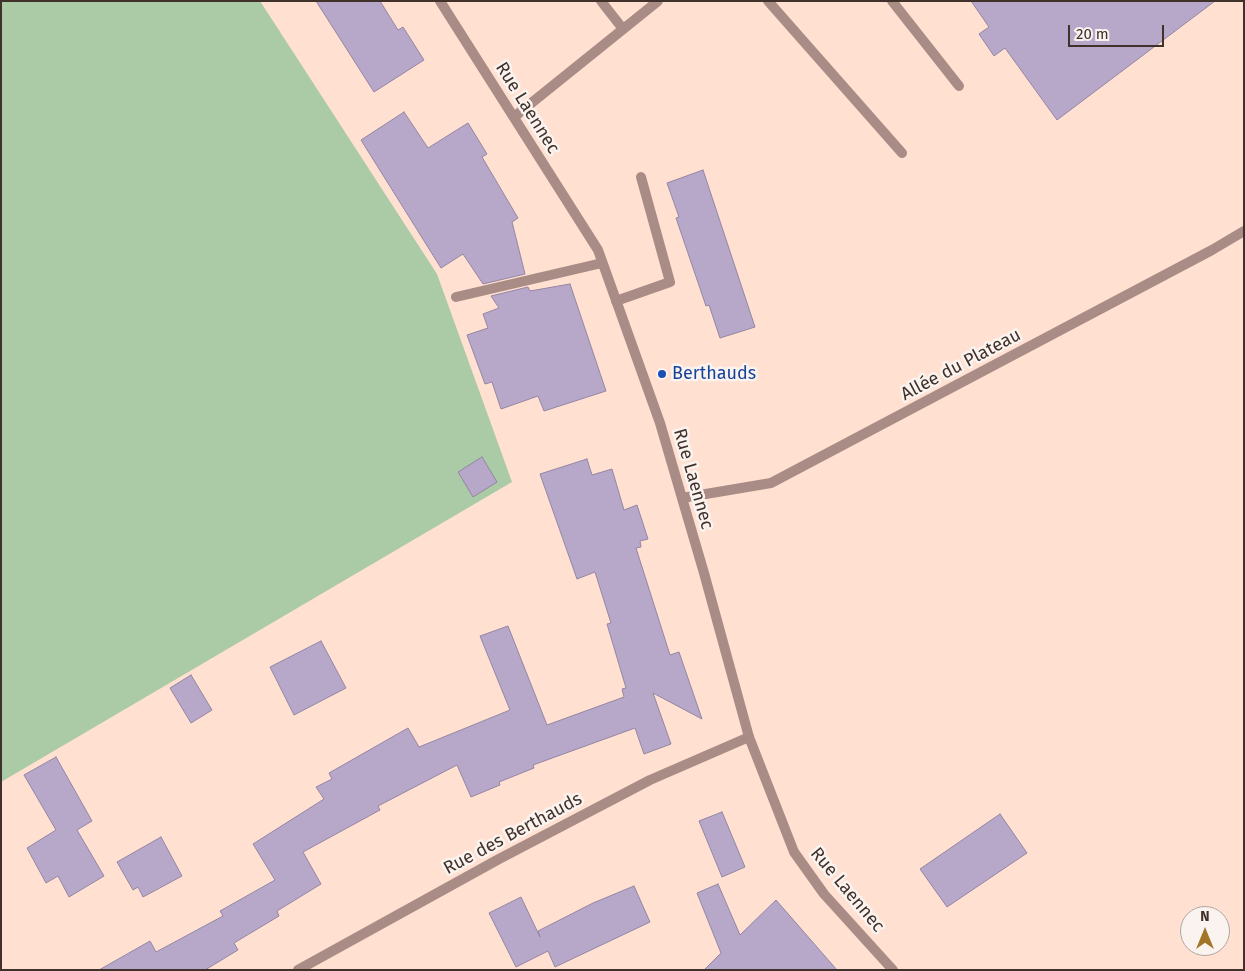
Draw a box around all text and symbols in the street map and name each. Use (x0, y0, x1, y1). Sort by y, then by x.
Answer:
scale bar (1070, 15, 1166, 47)
text: 20 m (1076, 25, 1109, 43)
street label: Rue Laennec (490, 58, 564, 158)
street label: Allée du Plateau (897, 324, 1025, 406)
place label: Berthauds (672, 363, 756, 385)
marker: Berthauds (656, 368, 668, 380)
street label: Rue Laennec (668, 426, 718, 532)
street label: Rue des Berthauds (440, 788, 586, 880)
street label: Rue Laennec (805, 843, 889, 937)
north arrow (1180, 906, 1230, 956)
text: N (1200, 908, 1210, 925)

